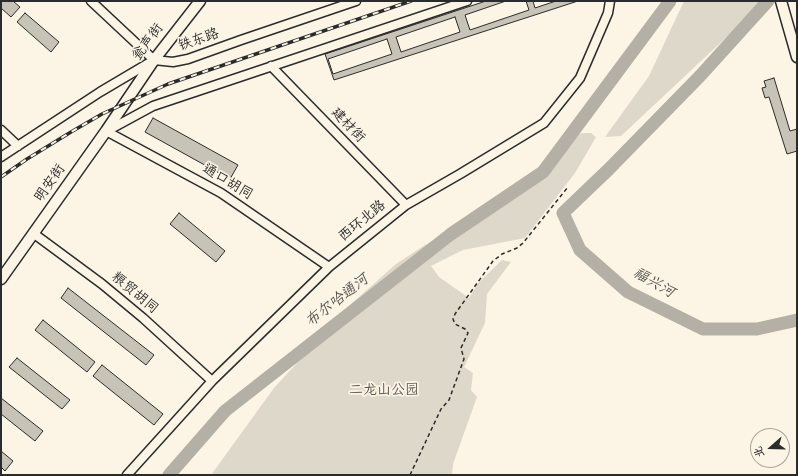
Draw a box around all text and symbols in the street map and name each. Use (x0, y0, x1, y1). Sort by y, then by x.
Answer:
street label: 瓮声街 (130, 21, 168, 65)
street label: 铁东路 (176, 26, 222, 56)
street label: 建材街 (326, 105, 368, 147)
street label: 通口胡同 (199, 161, 255, 205)
street label: 明安街 (32, 162, 70, 206)
street label: 西环北路 (336, 198, 390, 246)
water label: 福兴河 (629, 265, 677, 303)
street label: 粮贸胡同 (107, 270, 161, 318)
water label: 布尔哈通河 (303, 272, 373, 332)
park label: 二龙山公园 (349, 384, 419, 400)
north arrow (750, 428, 790, 468)
text: 北 (749, 444, 770, 460)

